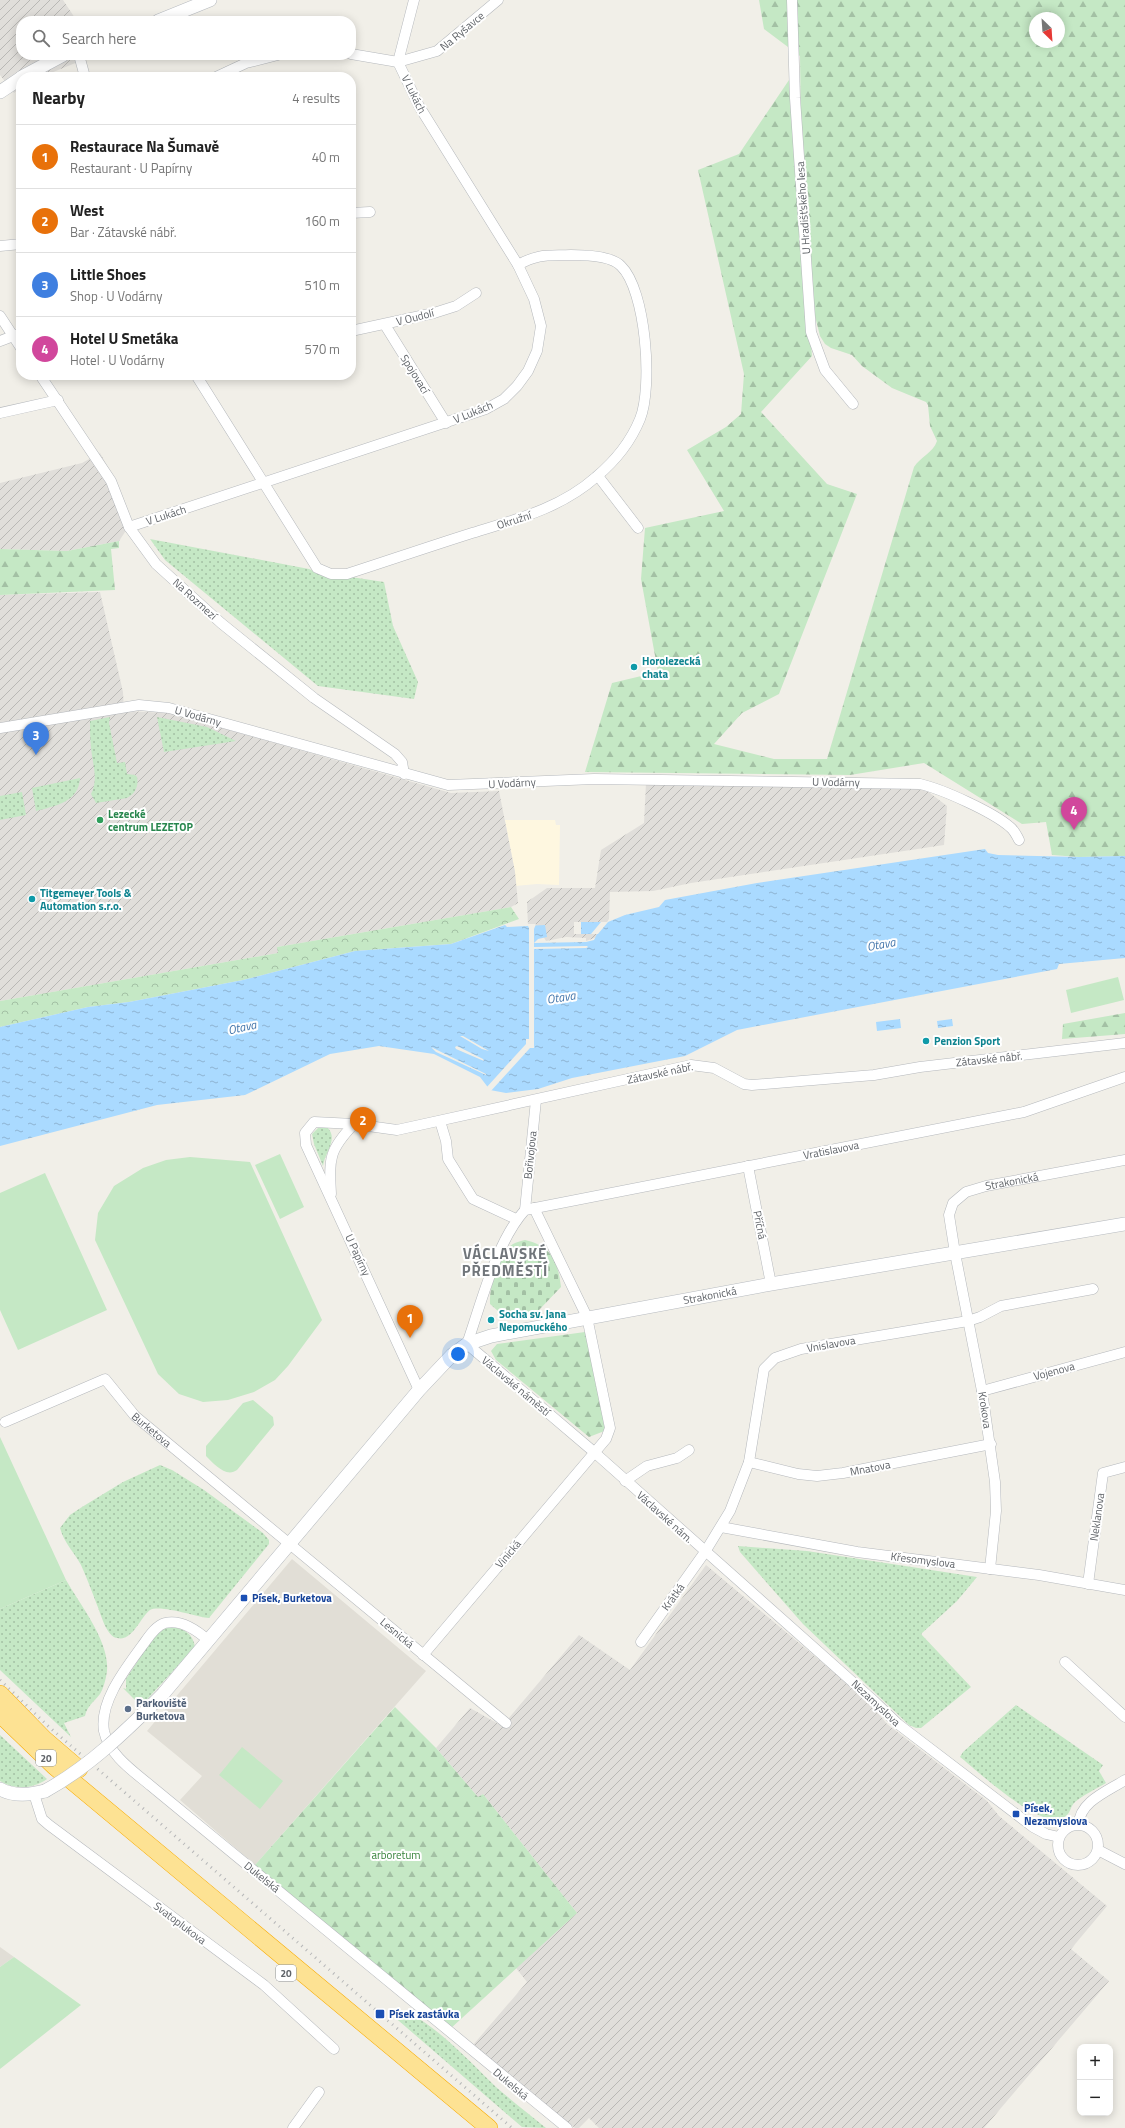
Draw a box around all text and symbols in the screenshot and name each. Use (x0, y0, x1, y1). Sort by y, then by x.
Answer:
street label: Na Ryšavce (436, 7, 488, 54)
north arrow (1029, 12, 1065, 48)
search box (16, 16, 356, 60)
icon: search (30, 27, 52, 49)
text: Search here (62, 27, 136, 50)
street label: V Lukách (398, 72, 430, 116)
text: Nearby (32, 85, 85, 111)
text: 4 results (292, 88, 340, 108)
text: Restaurace Na Šumavě (70, 135, 219, 158)
text: 1 (41, 147, 49, 167)
text: 40 m (312, 147, 340, 167)
text: Restaurant · U Papírny (70, 158, 192, 178)
street label: U Hradišťského lesa (792, 161, 814, 255)
text: West (70, 199, 104, 222)
text: 2 (41, 211, 49, 231)
text: 160 m (304, 211, 340, 231)
text: Bar · Zátavské nábř. (70, 222, 177, 242)
text: Little Shoes (70, 263, 146, 286)
text: 3 (41, 275, 49, 295)
text: 510 m (304, 275, 340, 295)
text: Shop · U Vodárny (70, 286, 163, 306)
street label: V Oudolí (394, 304, 437, 329)
text: Hotel U Smetáka (70, 327, 179, 350)
text: 4 (41, 339, 49, 359)
text: 570 m (304, 339, 340, 359)
text: Hotel · U Vodárny (70, 350, 165, 370)
street label: Spojovací (397, 351, 434, 398)
street label: V Lukách (451, 397, 495, 427)
street label: V Lukách (144, 501, 188, 529)
street label: Okružní (495, 506, 535, 533)
street label: Na Rozmezí (169, 575, 222, 624)
place label: Horolezecká chata (642, 653, 701, 682)
marker: Horolezecká chata (629, 662, 639, 672)
street label: U Vodárny (173, 702, 224, 730)
pin: 3 (23, 722, 49, 755)
street label: U Vodárny (488, 774, 537, 792)
street label: U Vodárny (812, 774, 861, 790)
pin: 4 (1061, 797, 1087, 830)
place label: Lezecké centrum LEZETOP (108, 806, 194, 835)
marker: Lezecké centrum LEZETOP (95, 815, 105, 825)
place label: Titgemeyer Tools & Automation s.r.o. (40, 885, 132, 914)
marker: Titgemeyer Tools & Automation s.r.o. (27, 894, 37, 904)
water label: Otava (865, 932, 898, 956)
water label: Otava (545, 985, 578, 1009)
water label: Otava (226, 1015, 259, 1039)
place label: Penzion Sport (934, 1033, 1000, 1049)
marker: Penzion Sport (921, 1036, 931, 1046)
street label: Zátavské nábř. (955, 1048, 1023, 1070)
street label: Zátavské nábř. (626, 1058, 694, 1088)
pin: 2 (350, 1107, 376, 1140)
street label: Bořivojova (520, 1130, 541, 1180)
street label: Vratislavova (802, 1137, 861, 1163)
street label: Strakonická (984, 1168, 1040, 1194)
street label: Příčná (749, 1209, 771, 1241)
street label: U Papírny (341, 1231, 375, 1279)
district label: VÁCLAVSKÉ PŘEDMĚSTÍ (462, 1242, 548, 1282)
street label: Strakonická (682, 1282, 738, 1308)
pin: 1 (397, 1305, 423, 1338)
place label: Socha sv. Jana Nepomuckého (499, 1306, 567, 1335)
marker: Socha sv. Jana Nepomuckého (486, 1315, 496, 1325)
street label: Vnislavova (805, 1332, 857, 1356)
your location (448, 1344, 468, 1364)
street label: Václavské náměstí (478, 1352, 555, 1421)
street label: Vojenova (1032, 1358, 1077, 1384)
street label: Krokova (974, 1390, 996, 1430)
street label: Burketova (128, 1408, 175, 1451)
street label: Mnatova (848, 1456, 892, 1480)
street label: Václavské nám. (633, 1487, 697, 1547)
street label: Neklanova (1086, 1491, 1108, 1542)
street label: Vinická (491, 1536, 525, 1572)
street label: Křesomyslova (890, 1548, 957, 1572)
street label: Krátká (658, 1580, 689, 1614)
place label: Písek, Burketova (252, 1590, 332, 1606)
marker: Písek, Burketova (239, 1593, 249, 1603)
street label: Lesnická (377, 1614, 418, 1652)
street label: Nezamyslova (848, 1676, 904, 1730)
place label: Parkoviště Burketova (136, 1695, 187, 1724)
marker: Parkoviště Burketova (123, 1704, 133, 1714)
road number: 20 (36, 1750, 56, 1766)
place label: Písek, Nezamyslova (1024, 1800, 1088, 1829)
marker: Písek, Nezamyslova (1011, 1809, 1021, 1819)
park label: arboretum (371, 1847, 421, 1863)
street label: Dukelská (241, 1858, 284, 1897)
street label: Svatoplukova (150, 1898, 210, 1948)
road number: 20 (276, 1965, 296, 1981)
place label: Písek zastávka (389, 2006, 460, 2022)
marker: Písek zastávka (374, 2008, 386, 2020)
map controls (1077, 2044, 1113, 2116)
button: + (1077, 2044, 1113, 2080)
street label: Dukelská (490, 2064, 533, 2104)
button: − (1077, 2080, 1113, 2116)

